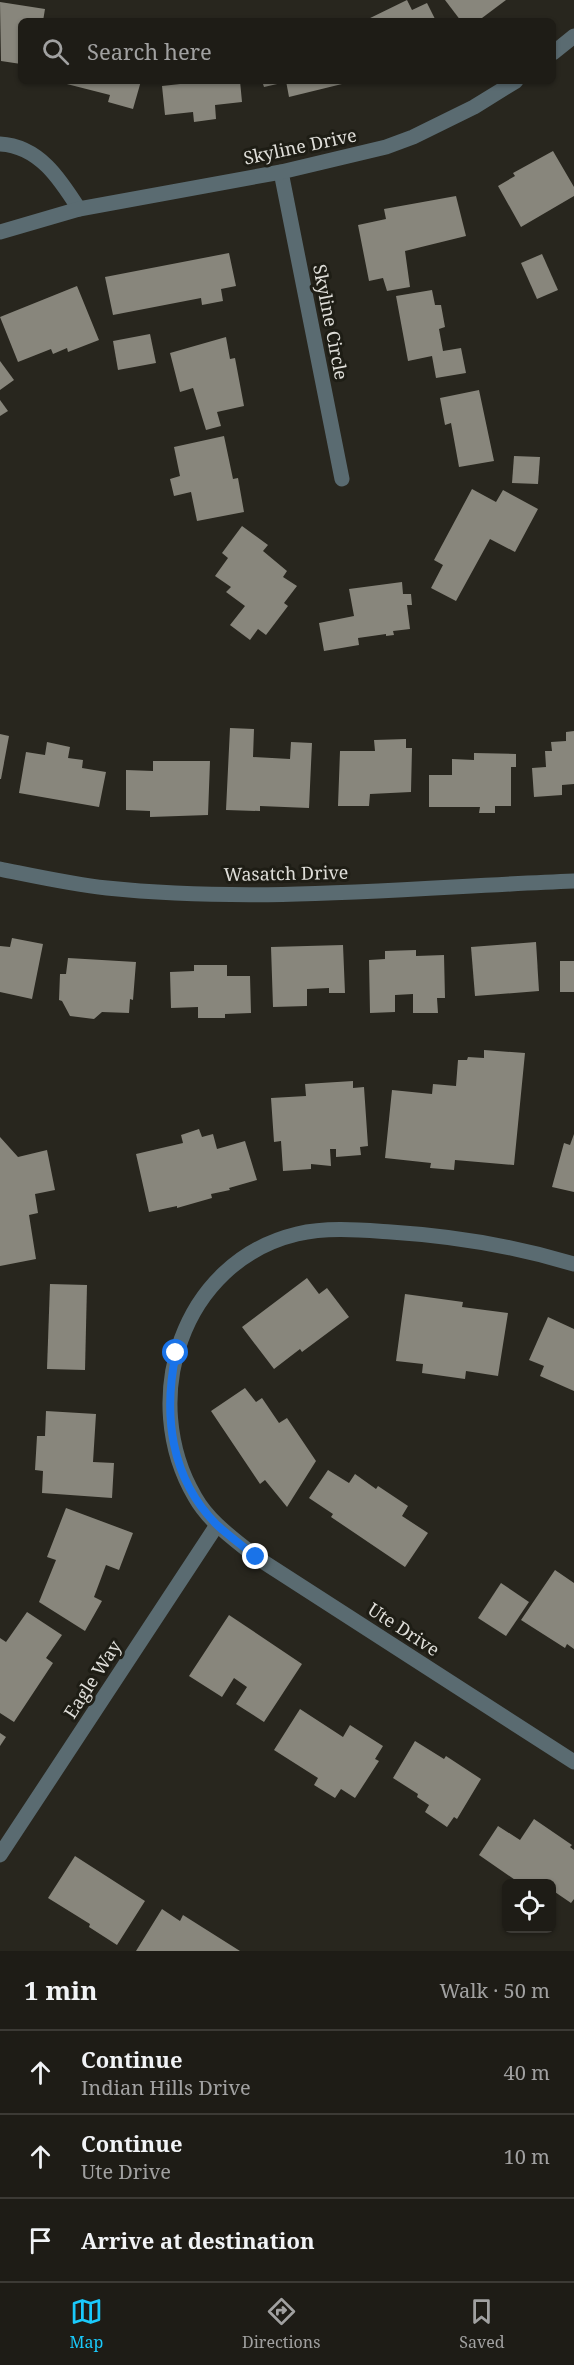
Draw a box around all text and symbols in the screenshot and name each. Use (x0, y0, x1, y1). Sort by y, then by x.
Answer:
search box (18, 18, 556, 84)
icon: search (39, 35, 72, 68)
text: Search here (87, 36, 212, 66)
street label: Skyline Drive (241, 122, 359, 170)
street label: Skyline Circle (308, 262, 354, 382)
street label: Wasatch Drive (223, 860, 349, 886)
route start (162, 1339, 188, 1365)
route end (242, 1543, 268, 1569)
street label: Ute Drive (364, 1597, 444, 1661)
street label: Eagle Way (58, 1635, 127, 1723)
map controls (502, 1879, 556, 1933)
button: locate (502, 1879, 556, 1933)
text: 1 min (24, 1972, 98, 2008)
text: Walk · 50 m (439, 1977, 550, 2004)
text: Continue (81, 2044, 183, 2074)
icon: ahead (24, 2056, 57, 2089)
text: 40 m (504, 2059, 550, 2086)
text: Indian Hills Drive (81, 2074, 251, 2101)
text: Continue (81, 2128, 183, 2158)
icon: ahead (24, 2140, 57, 2173)
text: 10 m (504, 2143, 550, 2170)
text: Ute Drive (81, 2158, 171, 2185)
icon: arrive (24, 2224, 57, 2257)
text: Arrive at destination (81, 2225, 315, 2255)
tab: Map (69, 2295, 103, 2353)
tab: Directions (242, 2295, 320, 2353)
tab: Saved (459, 2295, 505, 2353)

